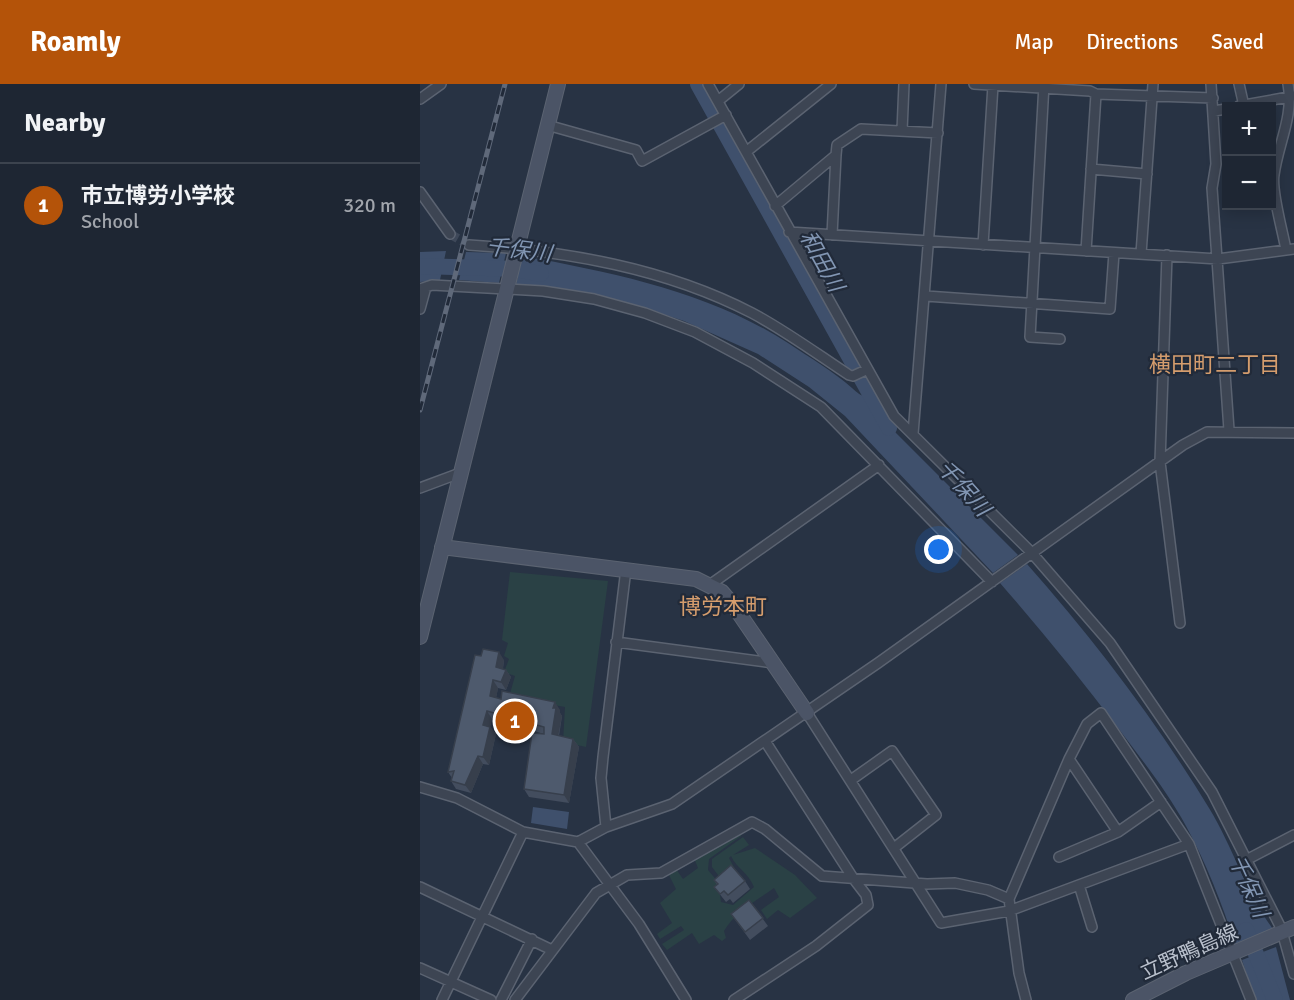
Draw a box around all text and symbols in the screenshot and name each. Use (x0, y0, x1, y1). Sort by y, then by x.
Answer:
text: Roamly (30, 25, 121, 59)
text: Map (1015, 29, 1053, 55)
text: Directions (1086, 29, 1178, 55)
text: Saved (1211, 29, 1264, 55)
map controls (1222, 102, 1276, 210)
button: + (1222, 102, 1276, 156)
text: Nearby (24, 107, 105, 139)
button: − (1222, 156, 1276, 210)
text: 市立博労小学校 (81, 182, 235, 209)
text: 1 (38, 193, 49, 218)
text: 320 m (343, 193, 396, 218)
text: School (81, 209, 139, 234)
water label: 和田川 (794, 226, 851, 298)
water label: 千保川 (485, 233, 555, 268)
district label: 横田町二丁目 (1149, 351, 1281, 378)
water label: 千保川 (932, 454, 997, 523)
your location (924, 535, 953, 564)
district label: 博労本町 (679, 593, 767, 620)
pin: 1 (496, 698, 535, 744)
water label: 千保川 (1223, 850, 1276, 923)
street label: 立野鴨島線 (1136, 919, 1242, 985)

